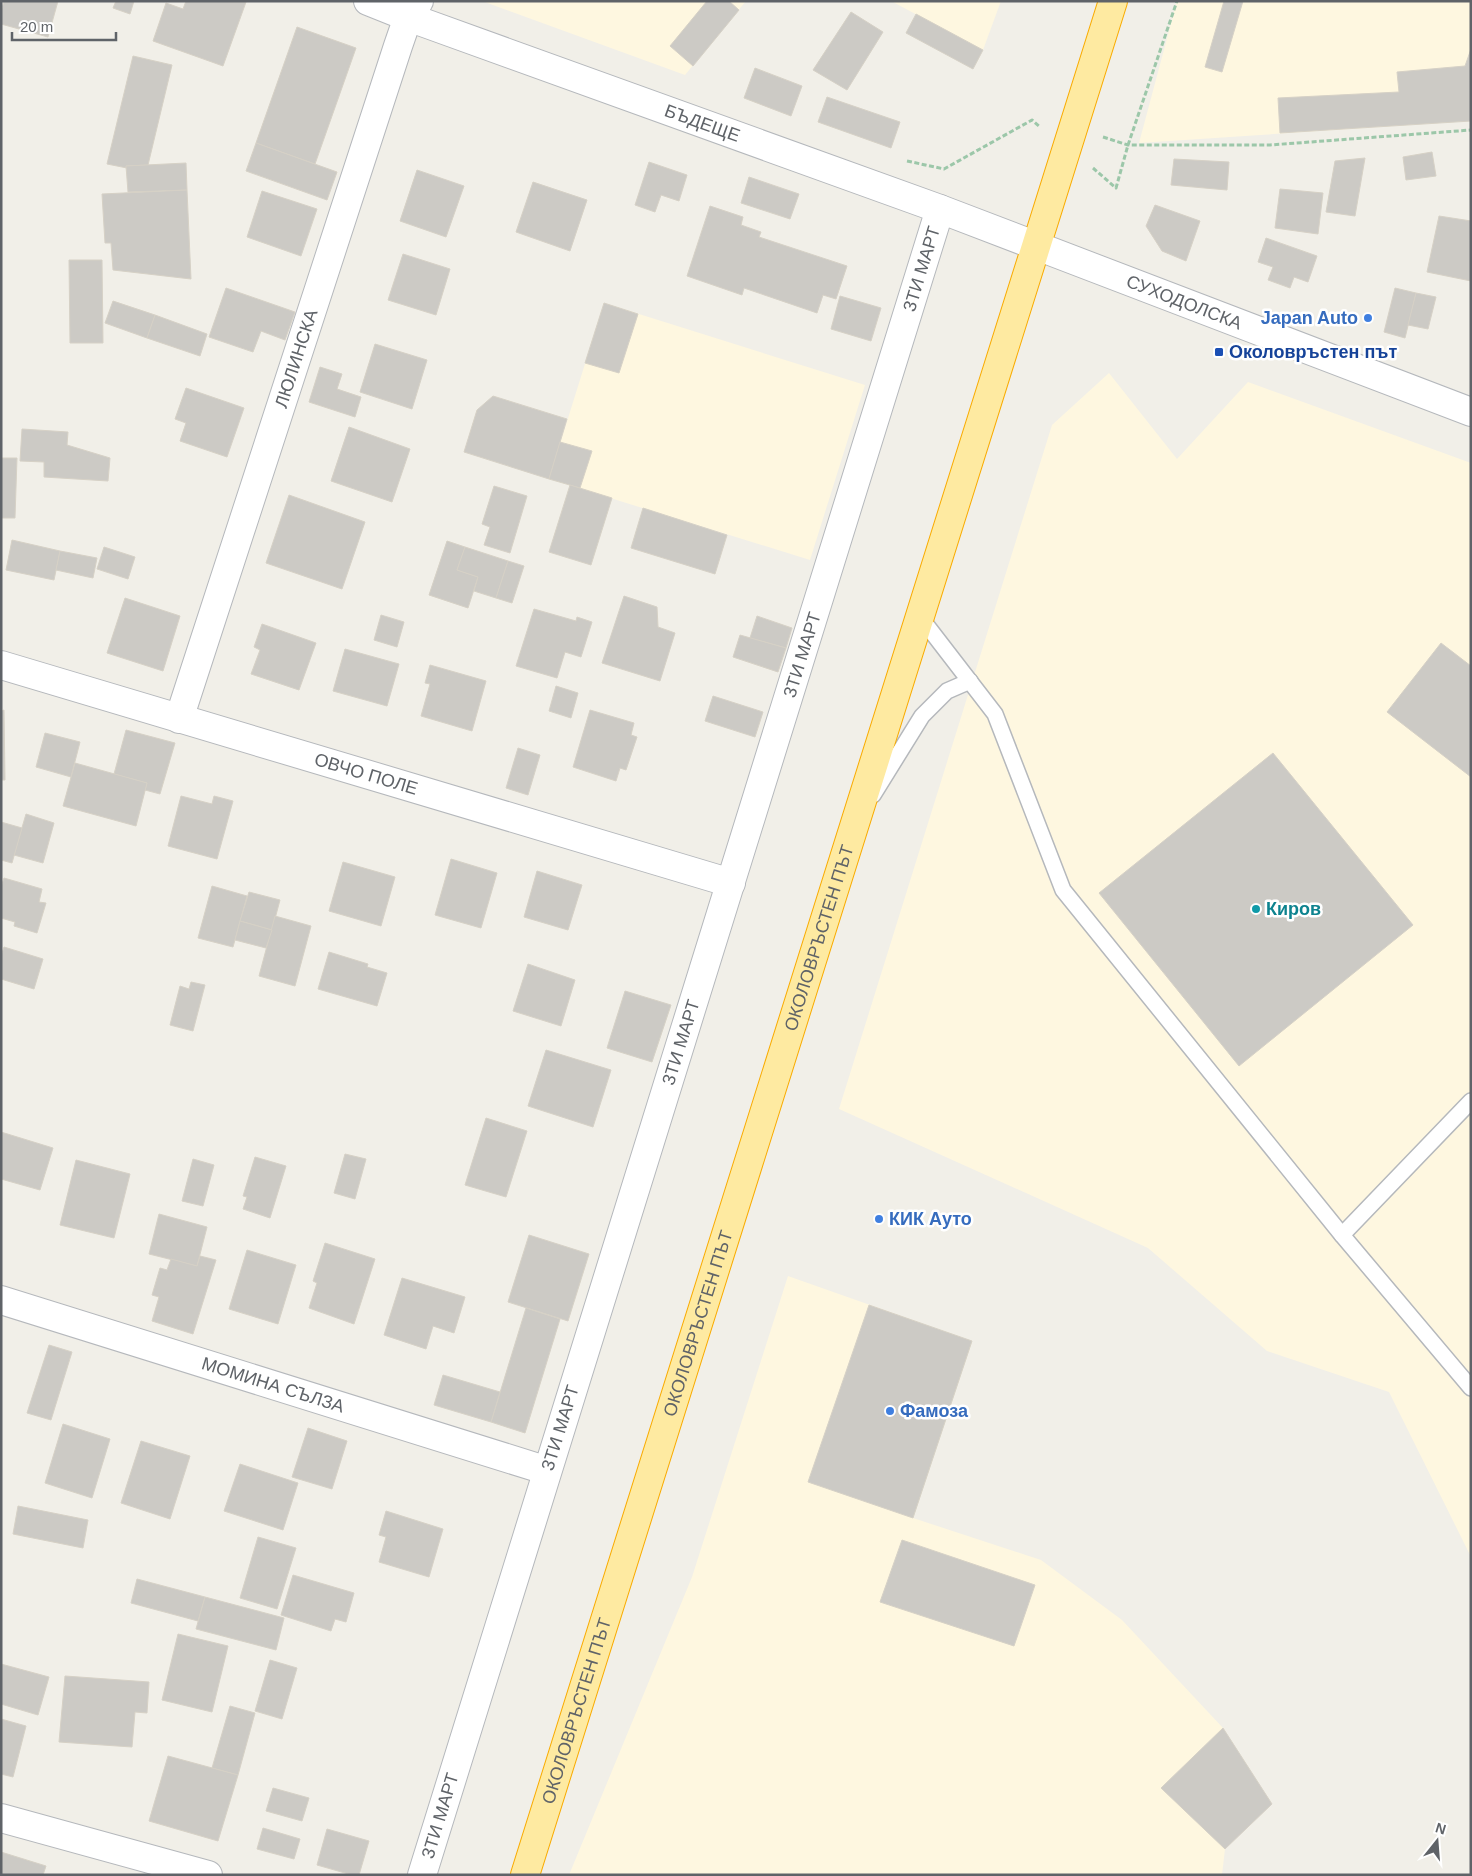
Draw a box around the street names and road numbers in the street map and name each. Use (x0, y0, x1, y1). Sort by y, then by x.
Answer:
street label: БЪДЕЩЕ (662, 100, 743, 146)
street label: 3ТИ МАРТ (899, 224, 944, 314)
street label: СУХОДОЛСКА (1123, 271, 1245, 333)
street label: ЛЮЛИНСКА (271, 307, 322, 410)
street label: 3ТИ МАРТ (779, 610, 825, 700)
street label: ОВЧО ПОЛЕ (312, 749, 420, 799)
street label: ОКОЛОВРЪСТЕН ПЪТ (780, 843, 858, 1034)
street label: 3ТИ МАРТ (658, 997, 704, 1087)
street label: ОКОЛОВРЪСТЕН ПЪТ (659, 1228, 737, 1419)
street label: МОМИНА СЪЛЗА (199, 1353, 347, 1417)
street label: 3ТИ МАРТ (538, 1383, 583, 1473)
street label: ОКОЛОВРЪСТЕН ПЪТ (538, 1615, 615, 1806)
street label: 3ТИ МАРТ (418, 1771, 463, 1861)

